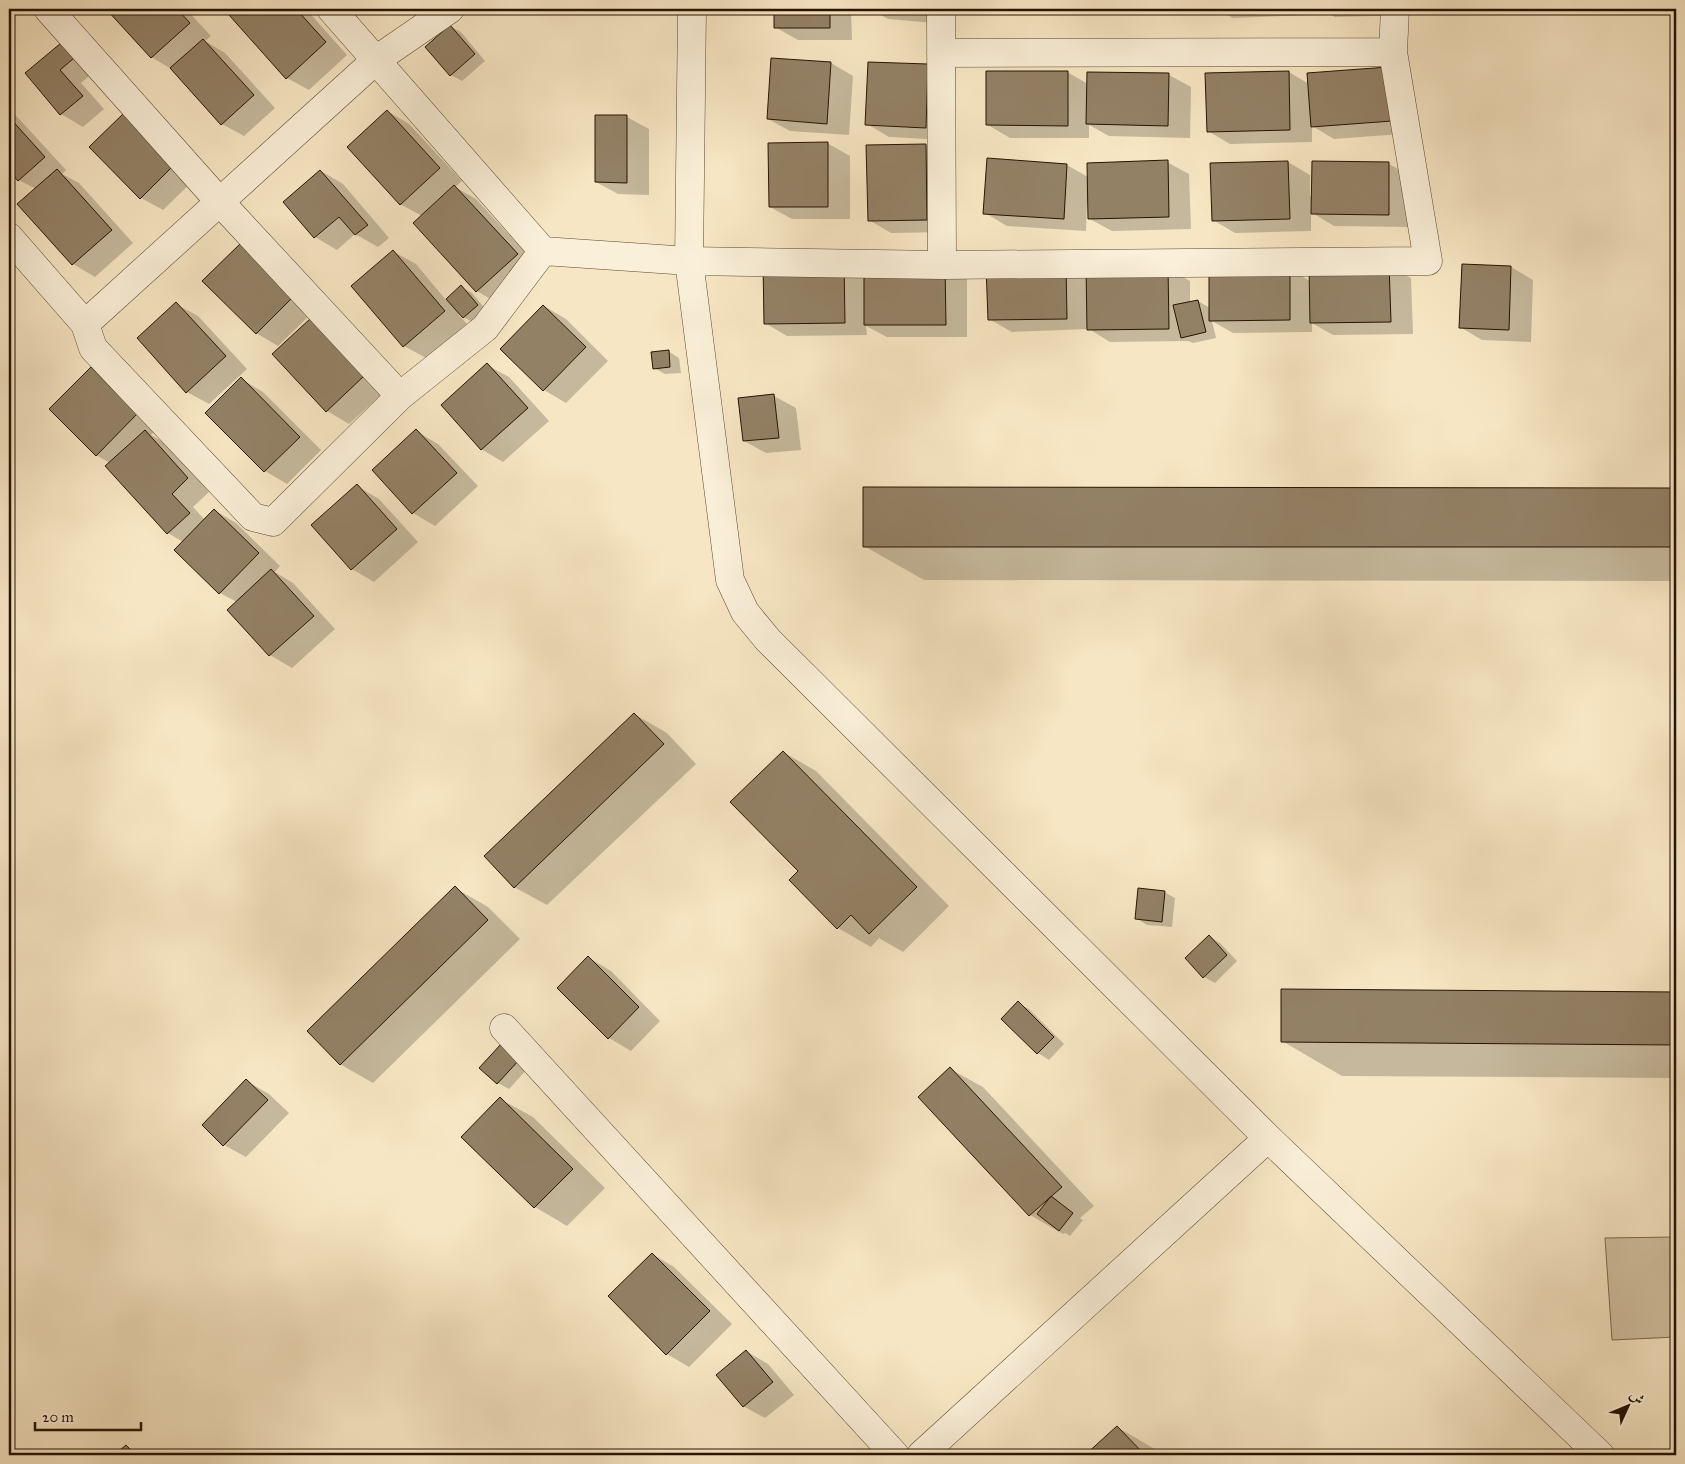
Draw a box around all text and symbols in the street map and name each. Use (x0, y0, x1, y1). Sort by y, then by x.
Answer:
north arrow (1602, 1382, 1652, 1432)
text: ش (1626, 1386, 1648, 1408)
scale bar (35, 1399, 141, 1431)
text: 20 m (42, 1408, 74, 1426)

